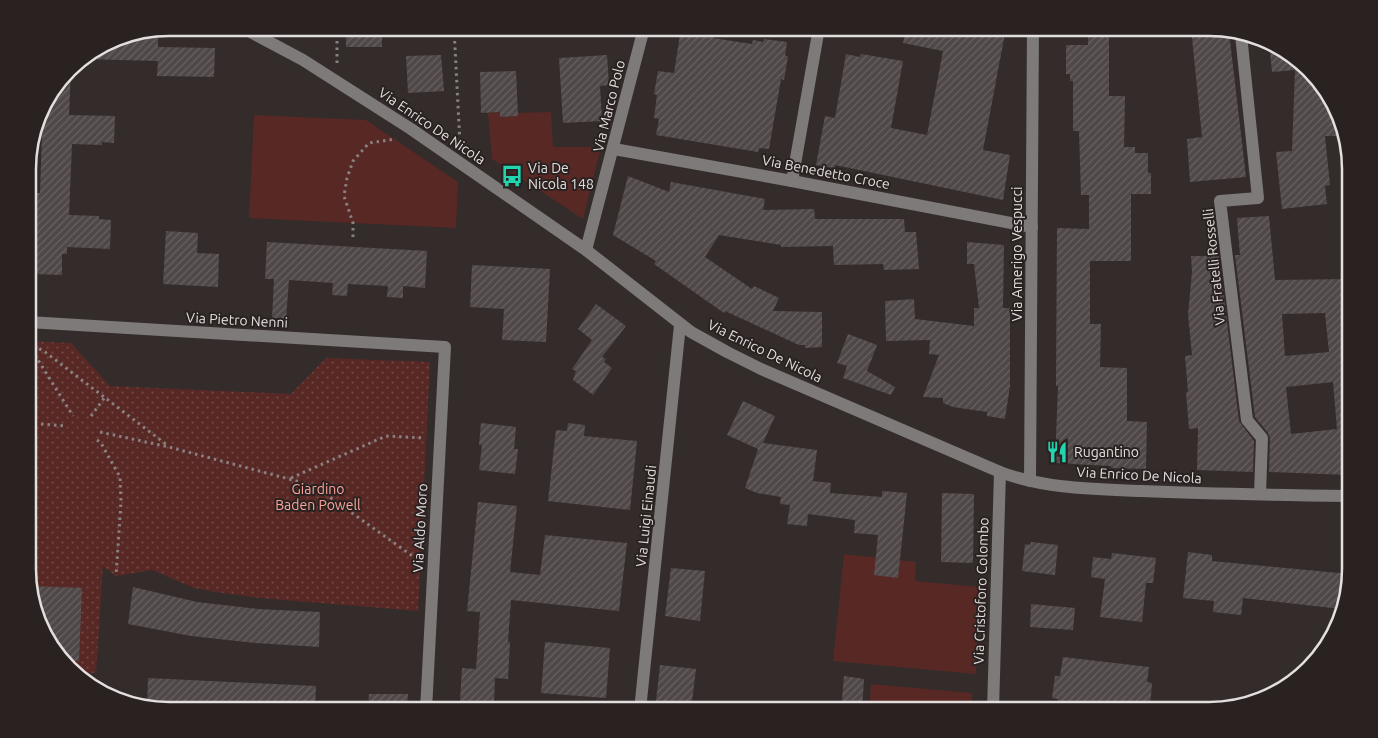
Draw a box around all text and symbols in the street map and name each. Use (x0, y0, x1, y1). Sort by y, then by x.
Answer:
street label: Via Marco Polo (590, 58, 628, 154)
street label: Via Enrico De Nicola (376, 84, 488, 168)
street label: Via Benedetto Croce (761, 152, 891, 192)
place label: Via De Nicola 148 (528, 160, 594, 192)
bus stop icon: Via De Nicola 148 (499, 163, 525, 189)
street label: Via Amerigo Vespucci (1009, 187, 1025, 321)
street label: Via Fratelli Rosselli (1200, 208, 1228, 326)
street label: Via Pietro Nenni (186, 309, 288, 331)
street label: Via Enrico De Nicola (705, 316, 825, 386)
restaurant icon: Rugantino (1044, 439, 1070, 465)
place label: Rugantino (1074, 444, 1139, 460)
street label: Via Luigi Einaudi (633, 464, 659, 568)
street label: Via Enrico De Nicola (1076, 464, 1202, 486)
park label: Giardino Baden Powell (275, 481, 361, 513)
street label: Via Aldo Moro (410, 483, 430, 573)
street label: Via Cristoforo Colombo (970, 517, 992, 665)

